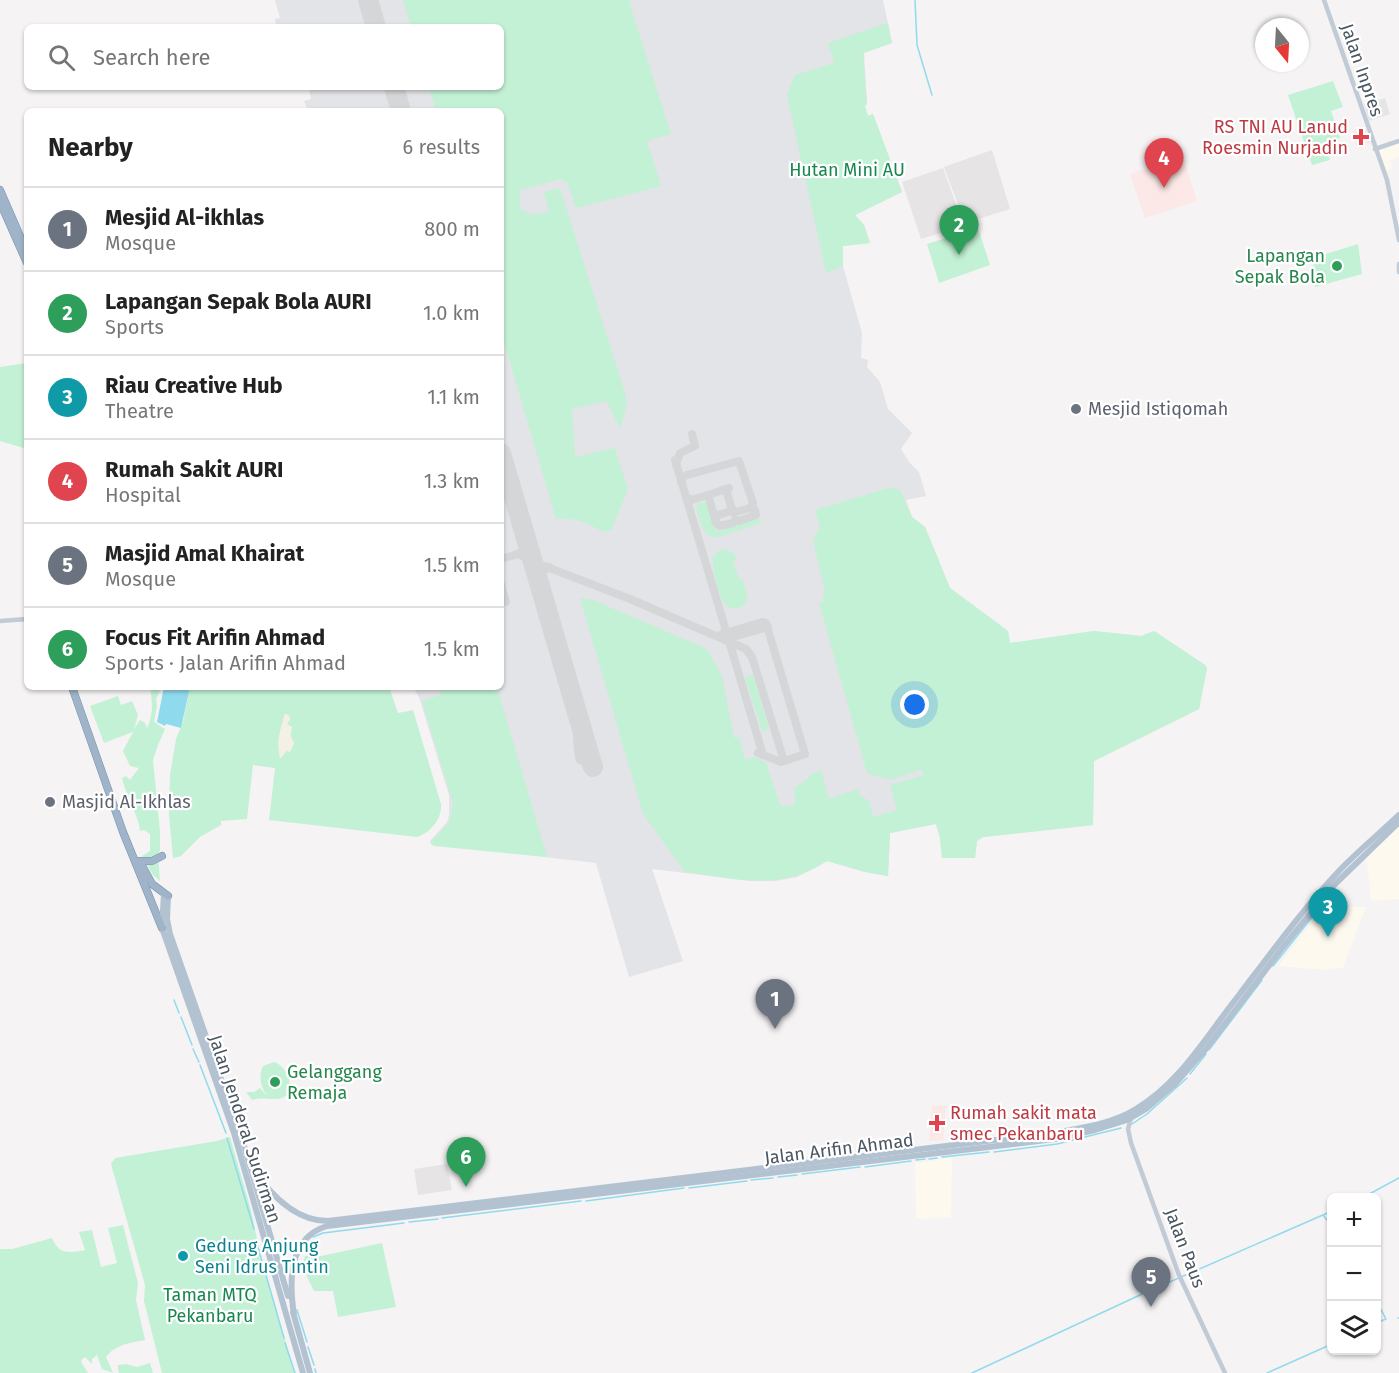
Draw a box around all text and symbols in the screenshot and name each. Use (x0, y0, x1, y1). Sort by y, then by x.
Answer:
north arrow (1255, 18, 1309, 72)
street label: Jalan Inpres (1336, 21, 1388, 119)
search box (24, 24, 504, 90)
icon: search (45, 41, 78, 74)
text: Search here (93, 44, 211, 71)
place label: RS TNI AU Lanud Roesmin Nurjadin (1202, 116, 1348, 159)
marker: RS TNI AU Lanud Roesmin Nurjadin (1352, 128, 1370, 146)
text: Nearby (48, 132, 133, 163)
text: 6 results (403, 135, 480, 159)
pin: 4 (1144, 138, 1184, 188)
park label: Hutan Mini AU (789, 159, 905, 181)
text: Mesjid Al-ikhlas (105, 204, 264, 231)
pin: 2 (940, 206, 978, 255)
text: 1 (63, 217, 72, 241)
text: 800 m (424, 217, 480, 241)
text: Mosque (105, 231, 176, 255)
place label: Lapangan Sepak Bola (1235, 245, 1325, 288)
marker: Lapangan Sepak Bola (1330, 259, 1344, 273)
text: Lapangan Sepak Bola AURI (105, 288, 372, 315)
text: 2 (62, 301, 73, 325)
text: 1.0 km (423, 301, 480, 325)
text: Sports (105, 315, 164, 339)
text: Riau Creative Hub (105, 372, 283, 399)
text: 3 (62, 385, 73, 409)
text: 1.1 km (427, 385, 480, 409)
place label: Mesjid Istiqomah (1088, 398, 1228, 420)
text: Theatre (105, 399, 174, 423)
marker: Mesjid Istiqomah (1069, 402, 1083, 416)
text: Rumah Sakit AURI (105, 456, 284, 483)
text: 4 (62, 469, 73, 493)
text: 1.3 km (424, 469, 480, 493)
text: Hospital (105, 483, 181, 507)
text: Masjid Amal Khairat (105, 540, 304, 567)
text: 5 (62, 553, 73, 577)
text: 1.5 km (424, 553, 480, 577)
text: Mosque (105, 567, 176, 591)
text: Focus Fit Arifin Ahmad (105, 624, 325, 651)
text: 6 (62, 637, 73, 661)
text: 1.5 km (424, 637, 480, 661)
text: Sports · Jalan Arifin Ahmad (105, 651, 346, 675)
your location (900, 690, 929, 719)
place label: Masjid Al-Ikhlas (62, 791, 191, 813)
marker: Masjid Al-Ikhlas (43, 795, 57, 809)
pin: 3 (1308, 888, 1348, 937)
pin: 1 (756, 980, 794, 1029)
street label: Jalan Jenderal Sudirman (204, 1032, 286, 1226)
place label: Gelanggang Remaja (287, 1061, 382, 1104)
marker: Gelanggang Remaja (268, 1075, 282, 1089)
place label: Rumah sakit mata smec Pekanbaru (950, 1102, 1097, 1145)
marker: Rumah sakit mata smec Pekanbaru (928, 1114, 946, 1132)
street label: Jalan Arifin Ahmad (763, 1129, 915, 1169)
pin: 6 (446, 1138, 486, 1187)
map controls (1327, 1193, 1381, 1355)
button: + (1327, 1193, 1381, 1247)
street label: Jalan Paus (1160, 1205, 1210, 1291)
place label: Gedung Anjung Seni Idrus Tintin (195, 1235, 329, 1278)
button: − (1327, 1247, 1381, 1301)
marker: Gedung Anjung Seni Idrus Tintin (176, 1249, 190, 1263)
pin: 5 (1132, 1258, 1170, 1307)
park label: Taman MTQ Pekanbaru (163, 1284, 257, 1327)
button: layers (1327, 1301, 1381, 1355)

